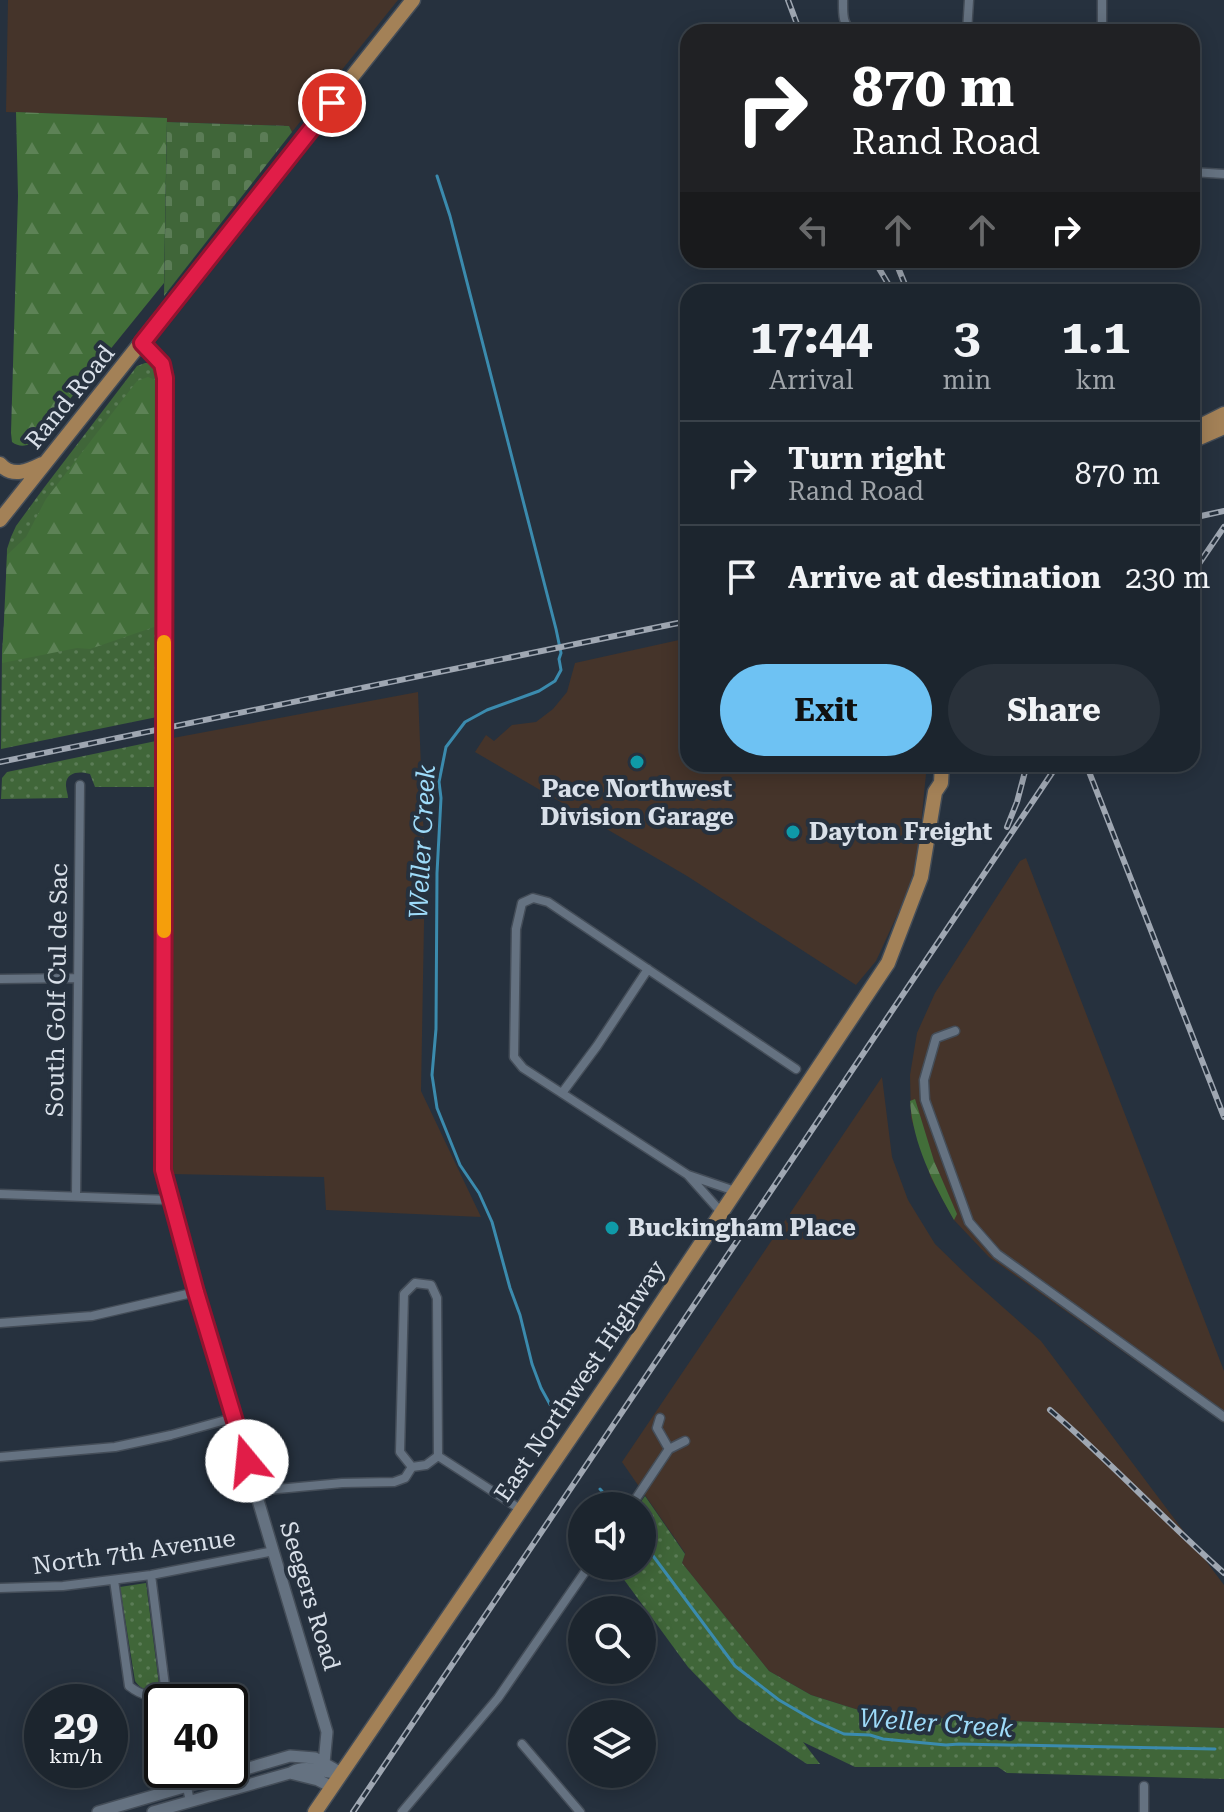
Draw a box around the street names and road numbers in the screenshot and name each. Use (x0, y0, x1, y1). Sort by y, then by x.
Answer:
street label: Rand Road (20, 339, 120, 455)
street label: South Golf Cul de Sac (41, 863, 73, 1117)
street label: East Northwest Highway (489, 1255, 672, 1507)
street label: Seegers Road (274, 1518, 346, 1674)
street label: North 7th Avenue (31, 1524, 237, 1580)

